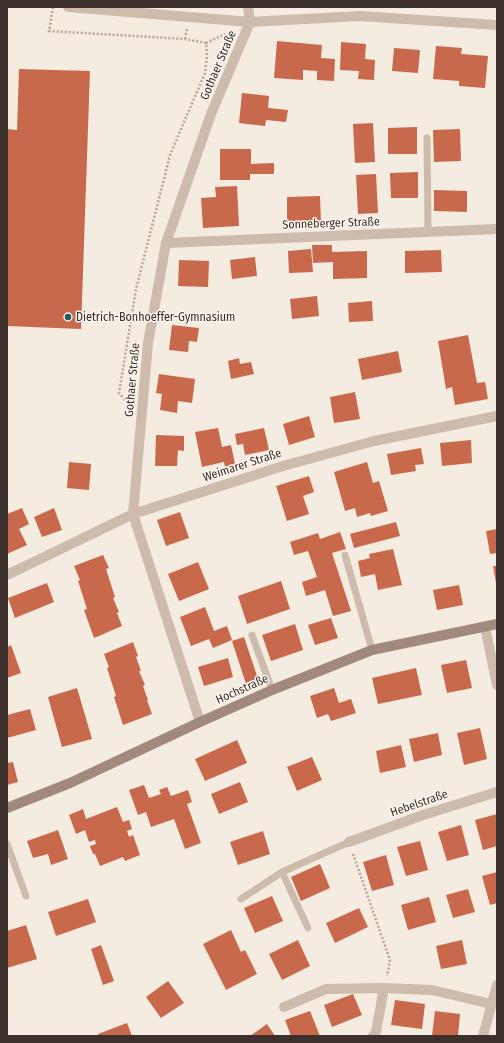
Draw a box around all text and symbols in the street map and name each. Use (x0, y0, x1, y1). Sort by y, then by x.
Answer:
street label: Gothaer Straße (197, 28, 239, 102)
street label: Sonneberger Straße (282, 214, 380, 232)
place label: Dietrich-Bonhoeffer-Gymnasium (76, 310, 235, 324)
marker: Dietrich-Bonhoeffer-Gymnasium (63, 312, 73, 322)
street label: Gothaer Straße (122, 342, 142, 418)
street label: Weimarer Straße (201, 446, 283, 484)
street label: Hochstraße (214, 671, 271, 707)
street label: Hebelstraße (388, 787, 450, 819)

